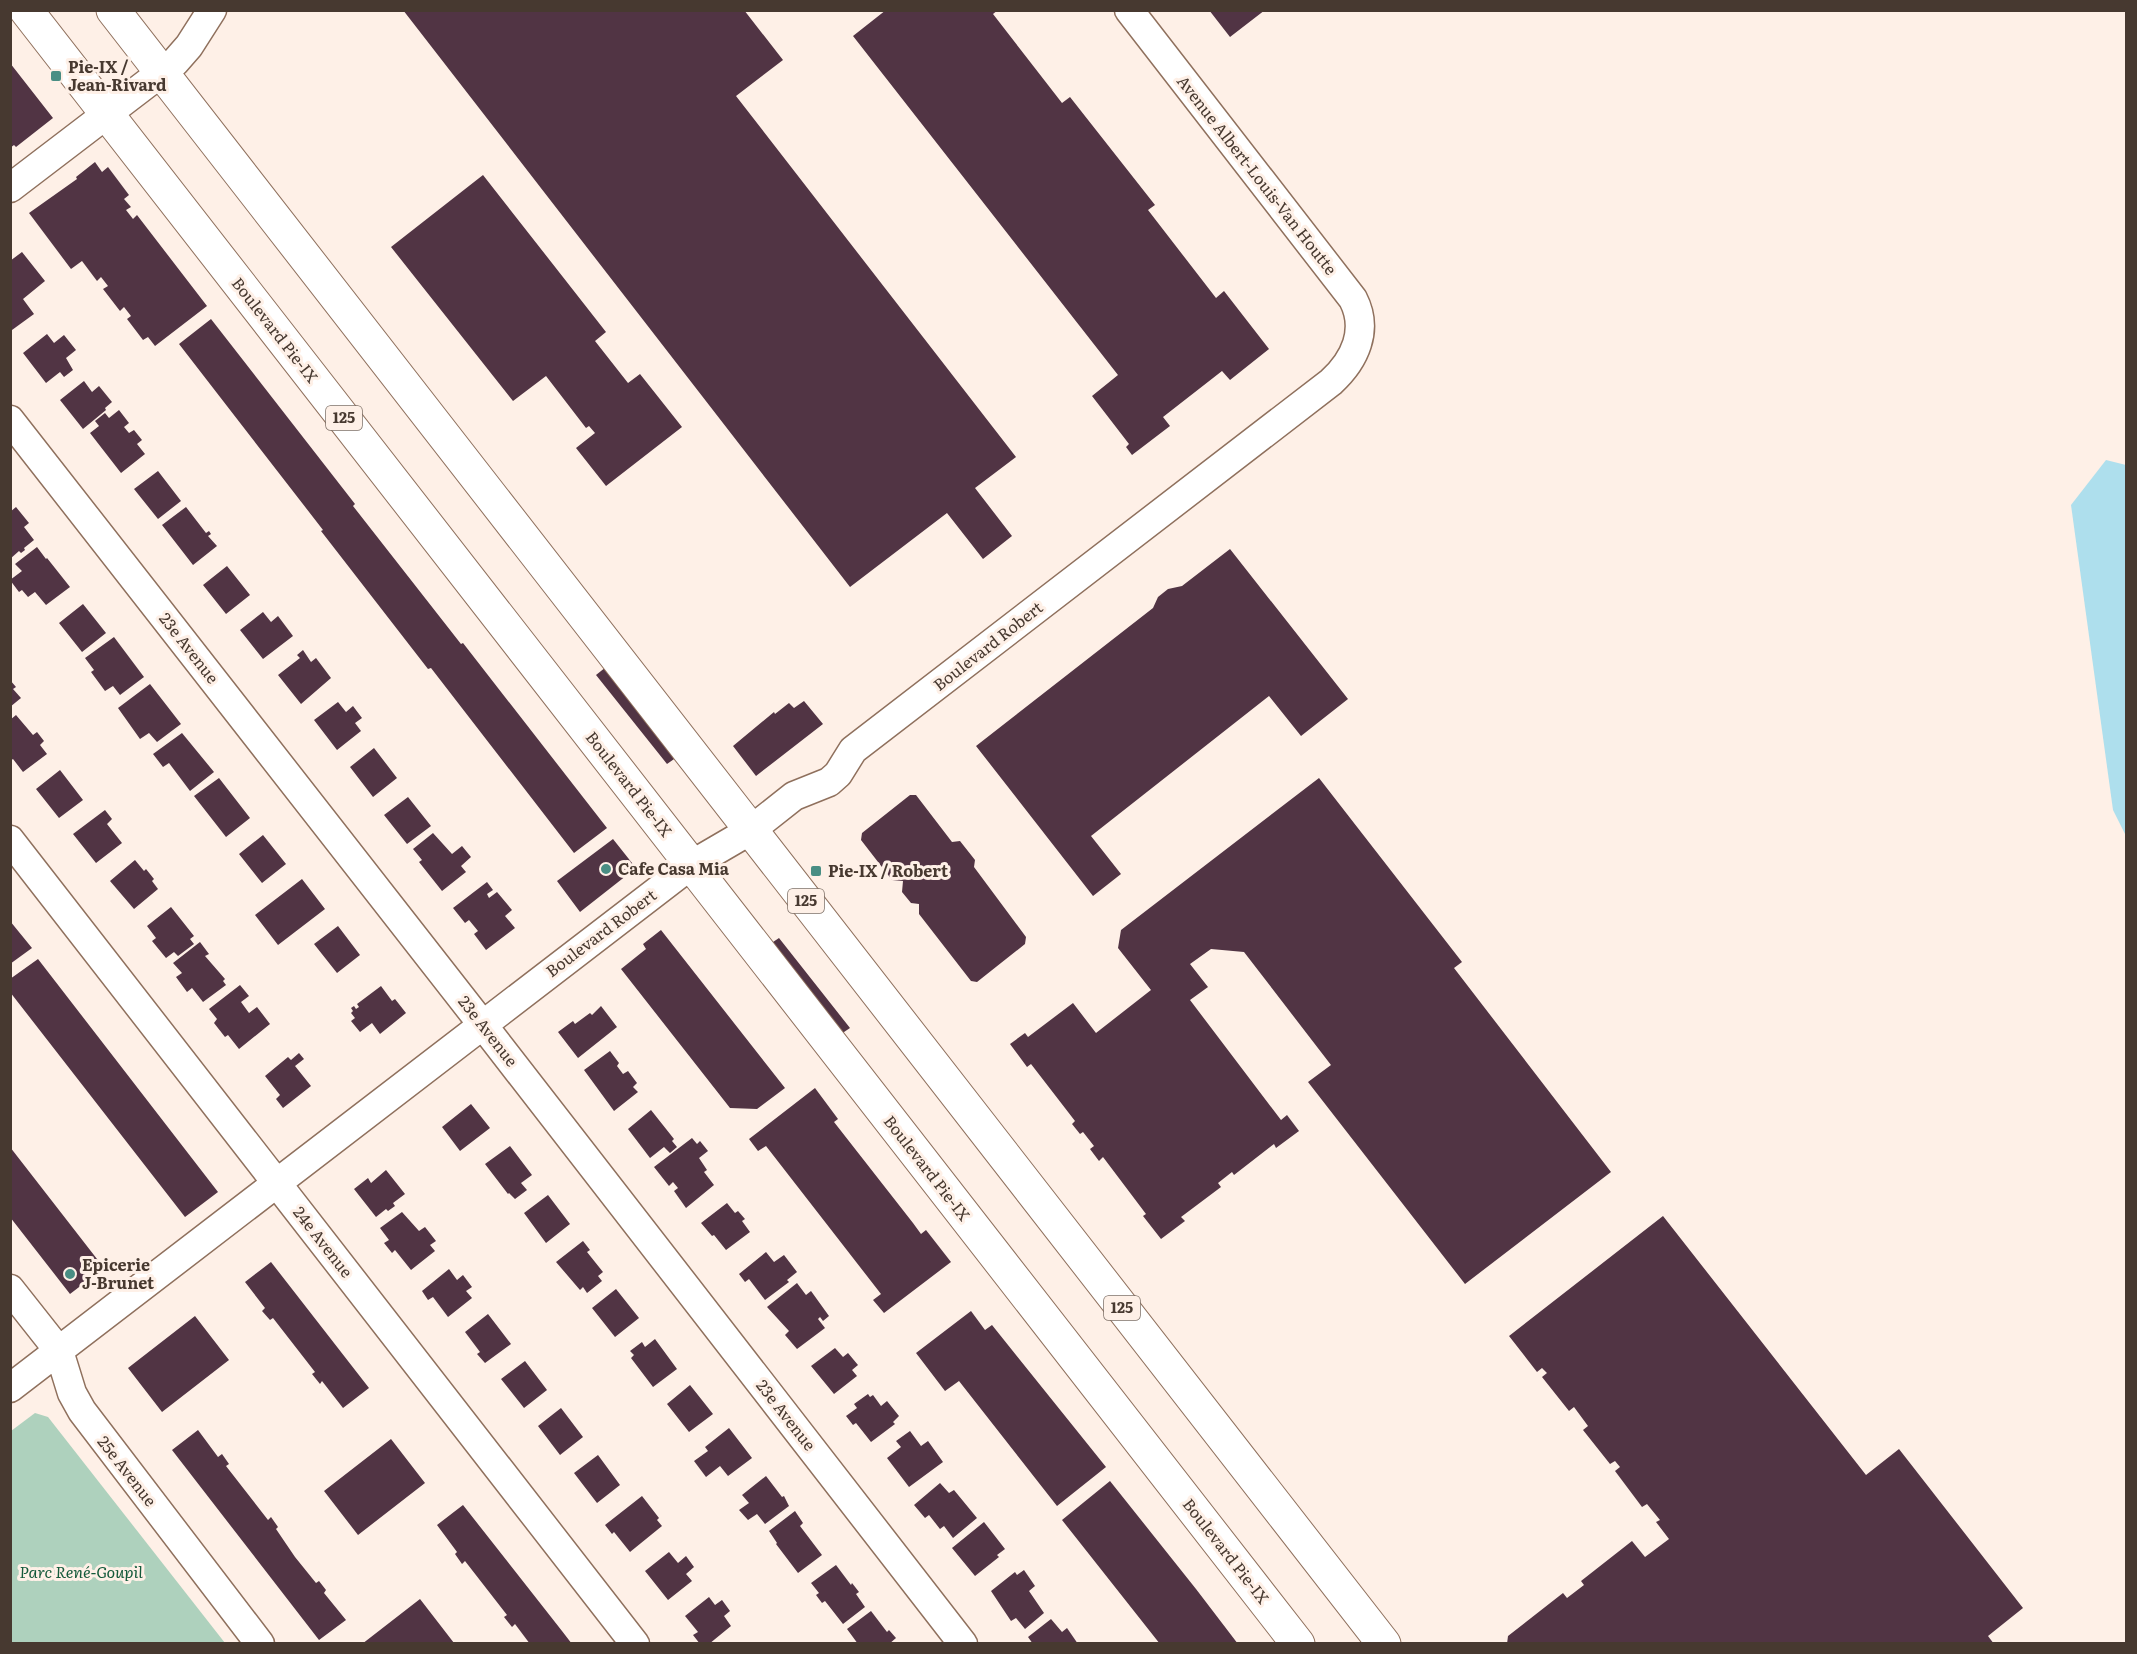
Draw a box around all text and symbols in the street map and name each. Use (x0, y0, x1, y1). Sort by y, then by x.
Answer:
place label: Pie-IX / Jean-Rivard (68, 54, 167, 96)
marker: Pie-IX / Jean-Rivard (49, 69, 63, 83)
street label: Avenue Albert-Louis-Van Houtte (1172, 69, 1343, 279)
street label: Boulevard Pie-IX (227, 272, 325, 388)
road number: 125 (326, 406, 362, 430)
street label: Boulevard Robert (927, 594, 1048, 696)
street label: 23e Avenue (154, 607, 225, 688)
street label: Boulevard Pie-IX (581, 726, 679, 842)
place label: Cafe Casa Mia (618, 856, 730, 880)
place label: Pie-IX / Robert (828, 858, 948, 882)
marker: Cafe Casa Mia (599, 862, 613, 876)
marker: Pie-IX / Robert (809, 864, 823, 878)
street label: Boulevard Robert (540, 882, 661, 982)
road number: 125 (788, 889, 824, 913)
street label: 23e Avenue (453, 990, 524, 1071)
street label: Boulevard Pie-IX (879, 1110, 977, 1226)
street label: 24e Avenue (288, 1201, 359, 1282)
place label: Epicerie J-Brunet (82, 1252, 154, 1294)
marker: Epicerie J-Brunet (63, 1267, 77, 1281)
road number: 125 (1104, 1296, 1140, 1320)
street label: 23e Avenue (751, 1374, 822, 1455)
street label: 25e Avenue (92, 1430, 163, 1511)
street label: Boulevard Pie-IX (1178, 1493, 1276, 1609)
park label: Parc René-Goupil (19, 1559, 143, 1583)

